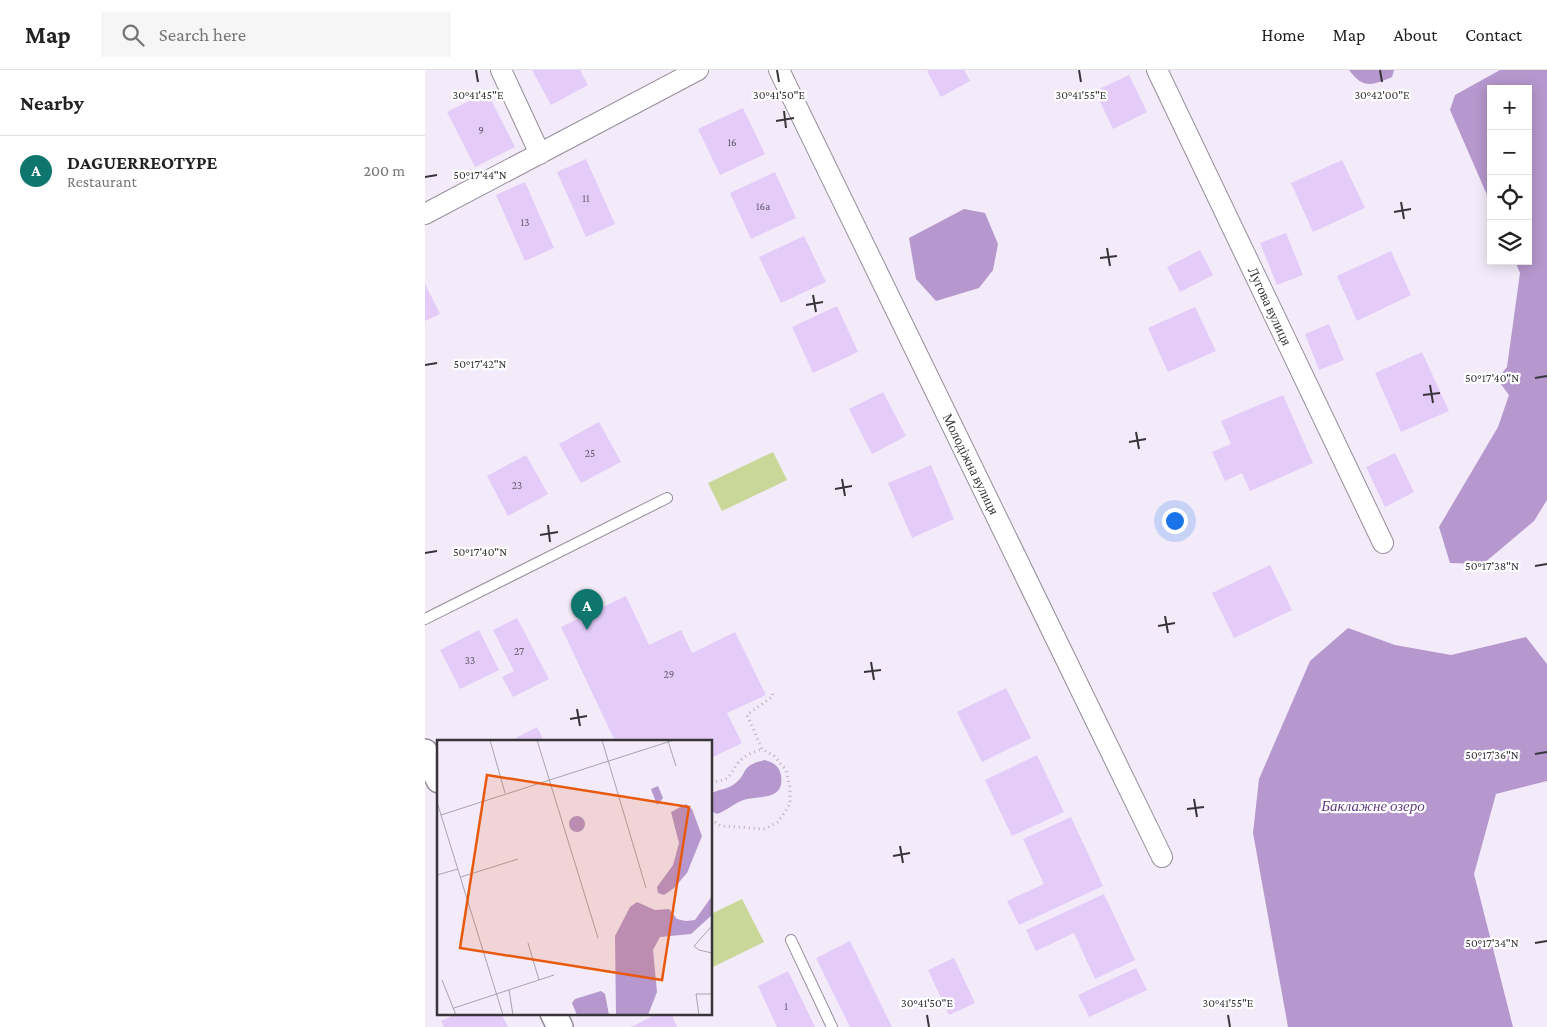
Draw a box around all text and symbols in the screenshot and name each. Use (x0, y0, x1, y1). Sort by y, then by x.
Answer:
search box (101, 12, 451, 57)
text: Map (25, 21, 71, 48)
icon: search (119, 21, 147, 49)
text: Search here (159, 24, 246, 45)
text: Home (1262, 25, 1305, 45)
text: Map (1333, 25, 1365, 45)
text: About (1393, 25, 1437, 45)
text: Contact (1465, 25, 1522, 45)
map controls (1487, 85, 1532, 265)
button: + (1487, 85, 1532, 130)
text: 30°41'45"E (452, 88, 504, 102)
text: 30°41'50"E (753, 88, 805, 102)
text: 30°41'55"E (1056, 88, 1107, 102)
text: 30°42'00"E (1354, 88, 1410, 102)
text: Nearby (20, 91, 84, 115)
house number: 9 (478, 124, 484, 136)
button: − (1487, 130, 1532, 175)
house number: 16 (727, 136, 737, 148)
text: DAGUERREOTYPE (67, 152, 217, 173)
text: A (31, 162, 41, 179)
text: 200 m (363, 162, 405, 179)
text: 50°17'44"N (453, 168, 507, 182)
text: Restaurant (67, 173, 137, 190)
button: locate (1487, 175, 1532, 220)
house number: 11 (582, 192, 590, 204)
house number: 16а (756, 200, 770, 212)
house number: 13 (521, 216, 529, 228)
button: layers (1487, 220, 1532, 265)
street label: Лугова вулиця (1245, 264, 1295, 348)
text: 50°17'42"N (453, 357, 507, 371)
text: 50°17'40"N (1465, 371, 1519, 385)
street label: Молодіжна вулиця (940, 411, 1003, 518)
house number: 25 (585, 447, 595, 459)
house number: 23 (512, 479, 522, 491)
your location (1162, 508, 1188, 534)
text: 50°17'40"N (453, 545, 507, 559)
text: 50°17'38"N (1465, 559, 1519, 573)
pin: A (571, 589, 603, 630)
house number: 27 (514, 645, 524, 657)
house number: 33 (465, 654, 475, 666)
house number: 29 (664, 668, 674, 680)
inset map (437, 740, 713, 1014)
text: 50°17'36"N (1465, 748, 1519, 762)
water label: Баклажне озеро (1320, 798, 1425, 814)
text: 50°17'34"N (1465, 936, 1519, 950)
text: 30°41'50"E (901, 996, 953, 1010)
text: 30°41'55"E (1203, 996, 1254, 1010)
house number: 1 (784, 1000, 788, 1012)

